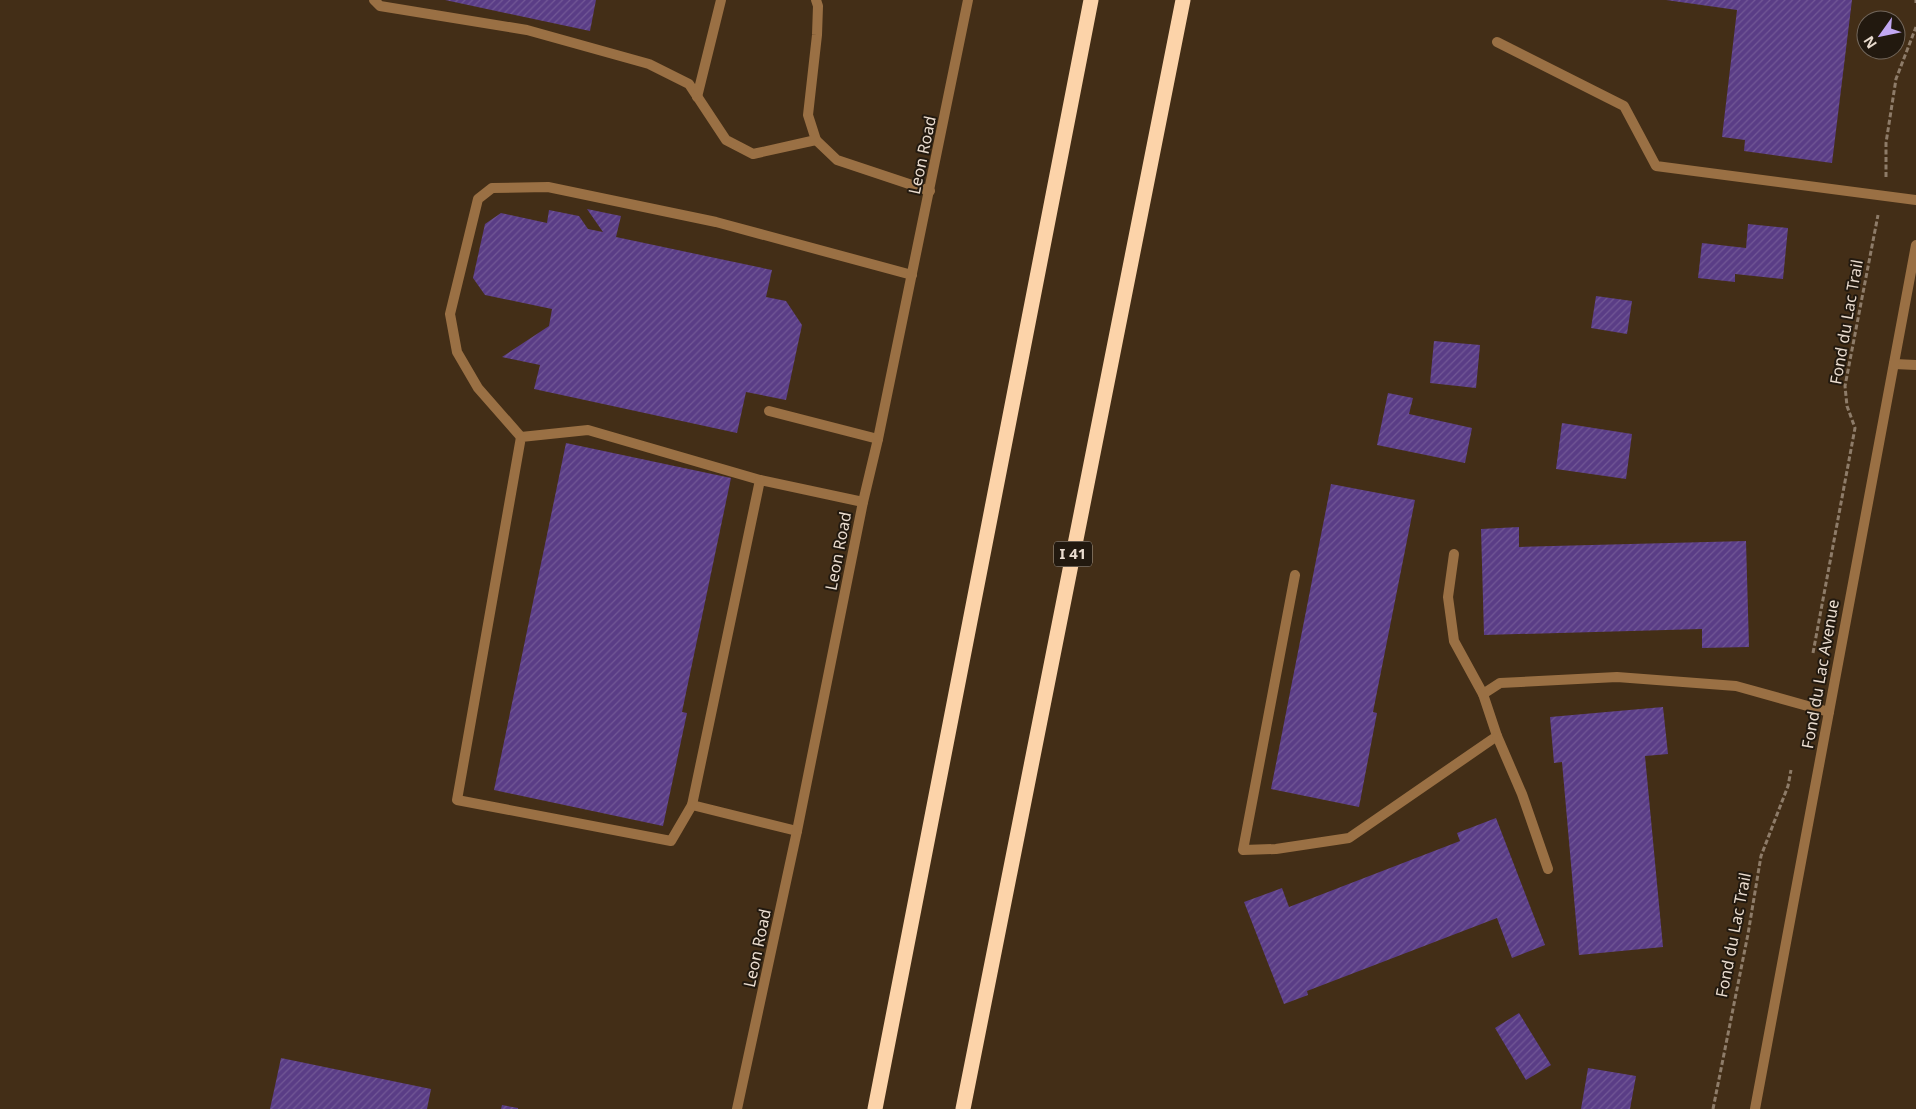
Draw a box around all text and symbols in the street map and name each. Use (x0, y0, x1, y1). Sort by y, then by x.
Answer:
north arrow (1856, 10, 1906, 60)
text: N (1859, 32, 1881, 52)
street label: Leon Road (903, 114, 941, 196)
street label: Fond du Lac Trail (1824, 258, 1868, 386)
street label: Leon Road (820, 510, 856, 592)
road number: I 41 (1054, 542, 1092, 566)
street label: Fond du Lac Avenue (1796, 598, 1844, 750)
street label: Fond du Lac Trail (1710, 871, 1756, 999)
street label: Leon Road (738, 907, 776, 989)

